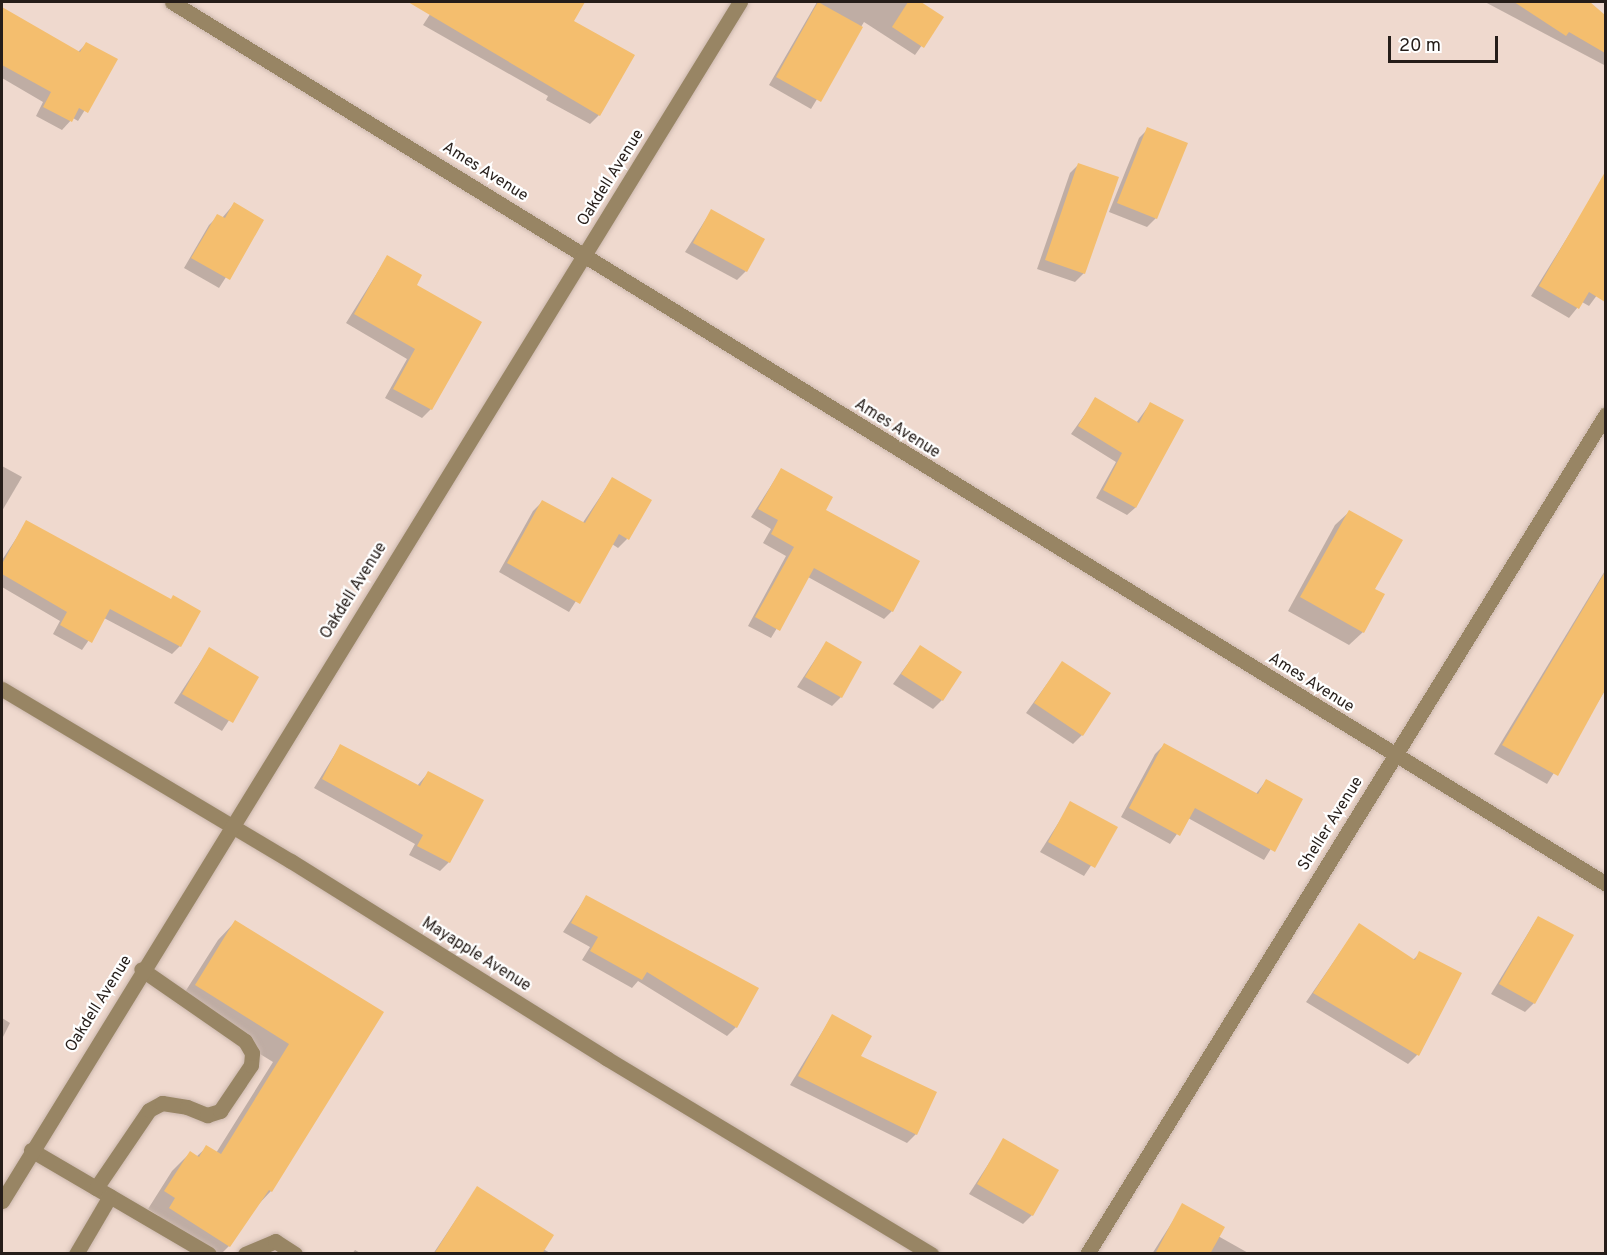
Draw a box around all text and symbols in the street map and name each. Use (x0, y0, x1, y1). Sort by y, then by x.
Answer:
scale bar (1391, 24, 1500, 62)
text: 20 m (1399, 35, 1441, 58)
street label: Oakdell Avenue (573, 126, 649, 230)
street label: Ames Avenue (438, 138, 532, 206)
street label: Ames Avenue (850, 395, 944, 463)
street label: Oakdell Avenue (316, 539, 392, 643)
street label: Ames Avenue (1264, 649, 1358, 717)
street label: Sheller Avenue (1294, 773, 1368, 875)
street label: Mayapple Avenue (418, 914, 534, 996)
street label: Oakdell Avenue (61, 952, 137, 1056)

